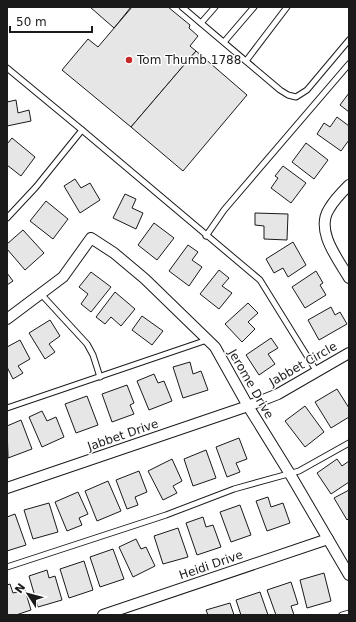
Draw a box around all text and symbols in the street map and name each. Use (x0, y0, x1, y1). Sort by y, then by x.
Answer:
scale bar (10, 8, 92, 34)
text: 50 m (16, 15, 47, 29)
place label: Tom Thumb 1788 (136, 53, 241, 67)
marker: Tom Thumb 1788 (124, 55, 134, 65)
street label: Jabbet Circle (266, 339, 339, 389)
street label: Jerome Drive (225, 346, 277, 421)
street label: Jabbet Drive (85, 416, 160, 454)
street label: Heidi Drive (177, 548, 245, 582)
north arrow (8, 574, 48, 614)
text: N (12, 581, 28, 596)

